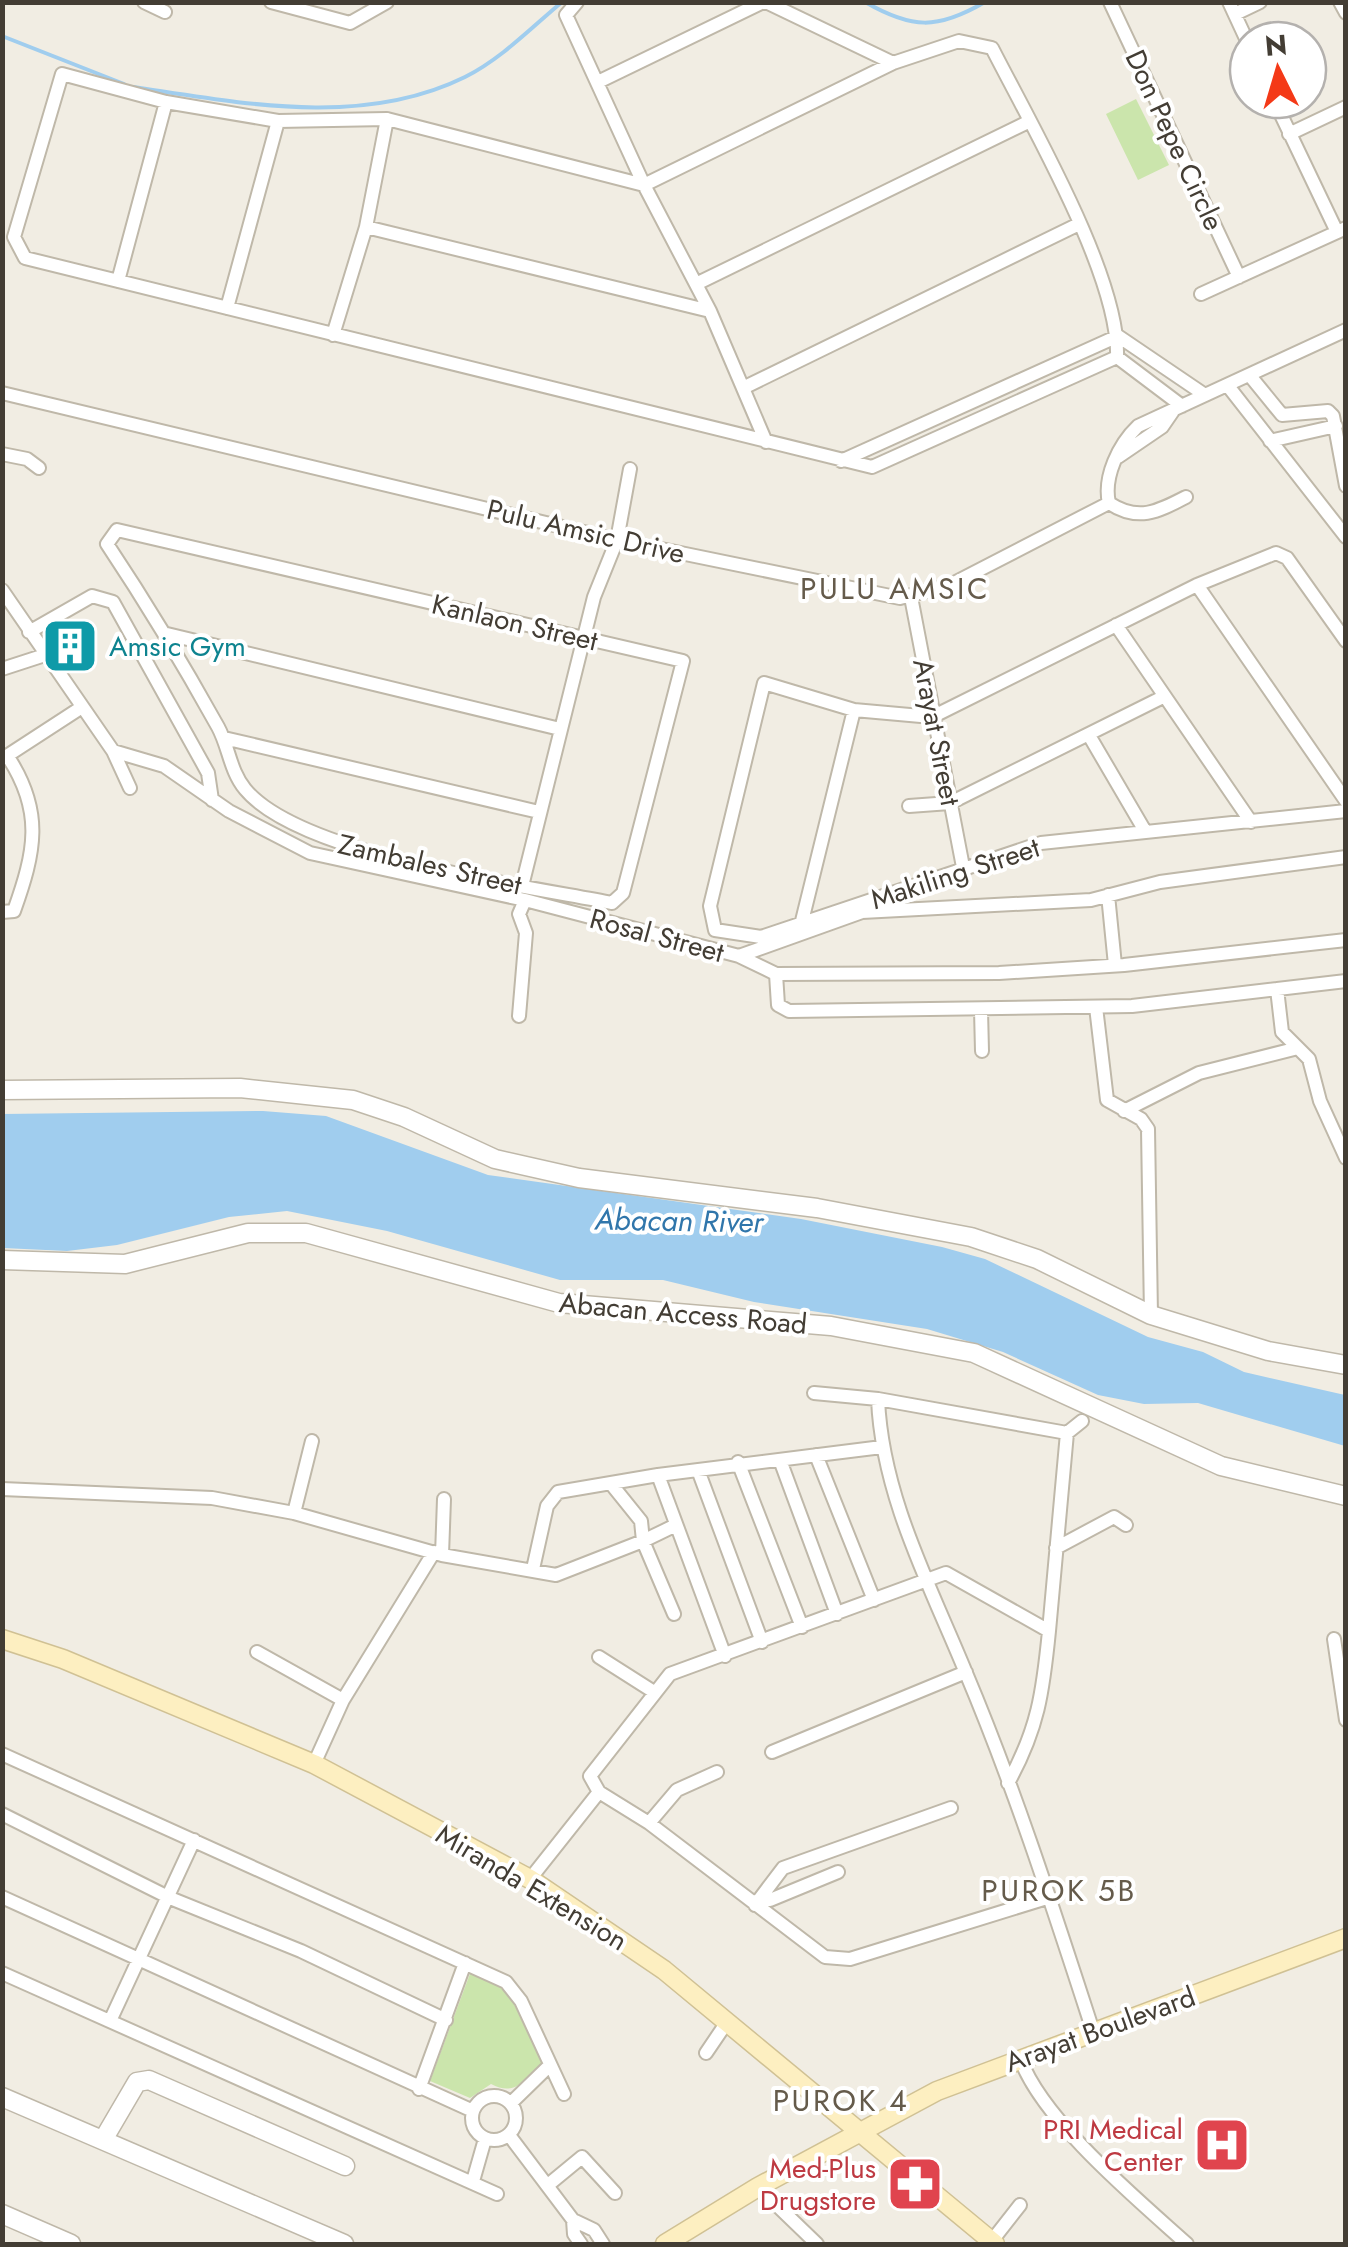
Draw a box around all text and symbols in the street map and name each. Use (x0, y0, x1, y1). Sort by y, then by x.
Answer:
north arrow (1228, 20, 1328, 120)
text: N (1263, 24, 1289, 67)
street label: Don Pepe Circle (1115, 43, 1234, 237)
street label: Pulu Amsic Drive (483, 489, 689, 574)
district label: PULU AMSIC (800, 567, 990, 610)
street label: Kanlaon Street (428, 583, 602, 662)
building icon: Amsic Gym (40, 616, 100, 676)
place label: Amsic Gym (109, 626, 246, 667)
street label: Arayat Street (902, 655, 971, 809)
street label: Zambales Street (334, 823, 526, 906)
street label: Makiling Street (865, 827, 1045, 920)
street label: Rosal Street (585, 898, 729, 973)
water label: Abacan River (593, 1198, 766, 1244)
street label: Abacan Access Road (557, 1282, 809, 1345)
street label: Miranda Extension (428, 1814, 635, 1961)
district label: PUROK 5B (981, 1869, 1137, 1912)
street label: Arayat Boulevard (999, 1976, 1201, 2083)
district label: PUROK 4 (773, 2079, 909, 2122)
place label: PRI Medical Center (1043, 2109, 1183, 2182)
hospital icon: PRI Medical Center (1192, 2115, 1252, 2175)
place label: Med-Plus Drugstore (760, 2148, 876, 2221)
pharmacy icon: Med-Plus Drugstore (885, 2154, 945, 2214)

